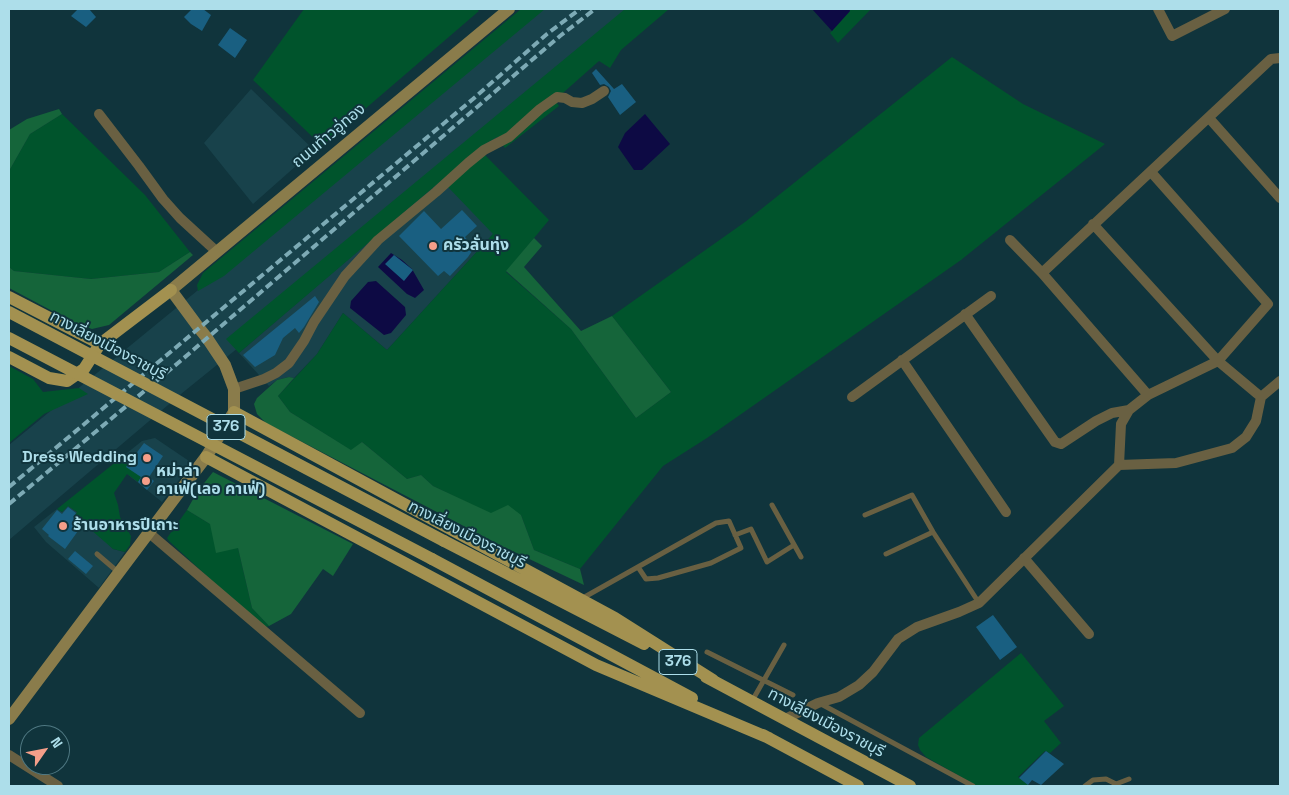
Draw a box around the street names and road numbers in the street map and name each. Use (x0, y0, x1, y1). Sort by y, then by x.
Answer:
street label: ถนนท้าวอู่ทอง (288, 100, 370, 172)
street label: ทางเลี่ยงเมืองราชบุรี (46, 307, 170, 385)
road number: 376 (207, 414, 245, 440)
street label: ทางเลี่ยงเมืองราชบุรี (405, 497, 529, 573)
road number: 376 (659, 650, 697, 674)
street label: ทางเลี่ยงเมืองราชบุรี (764, 684, 888, 762)

